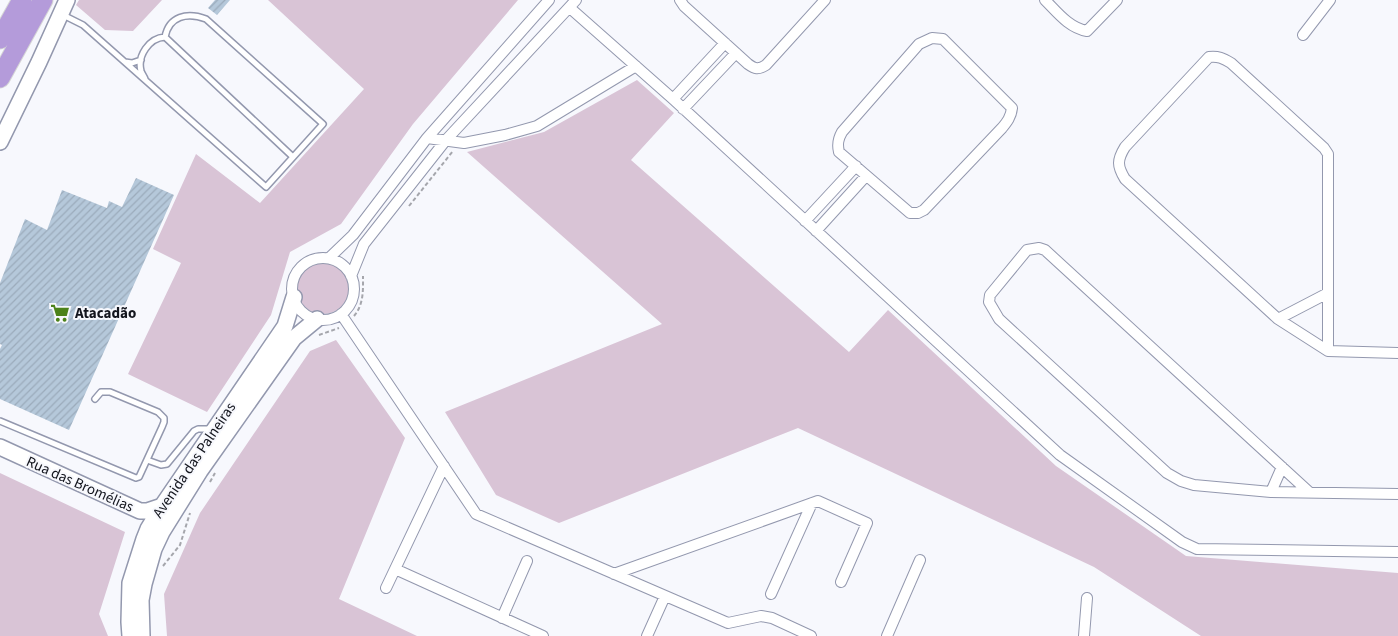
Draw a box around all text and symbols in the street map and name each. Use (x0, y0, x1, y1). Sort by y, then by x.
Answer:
supermarket icon: Atacadão (49, 302, 71, 324)
place label: Atacadão (74, 303, 136, 324)
street label: Avenida das Palneiras (148, 398, 241, 522)
street label: Rua das Bromélias (23, 451, 137, 518)

